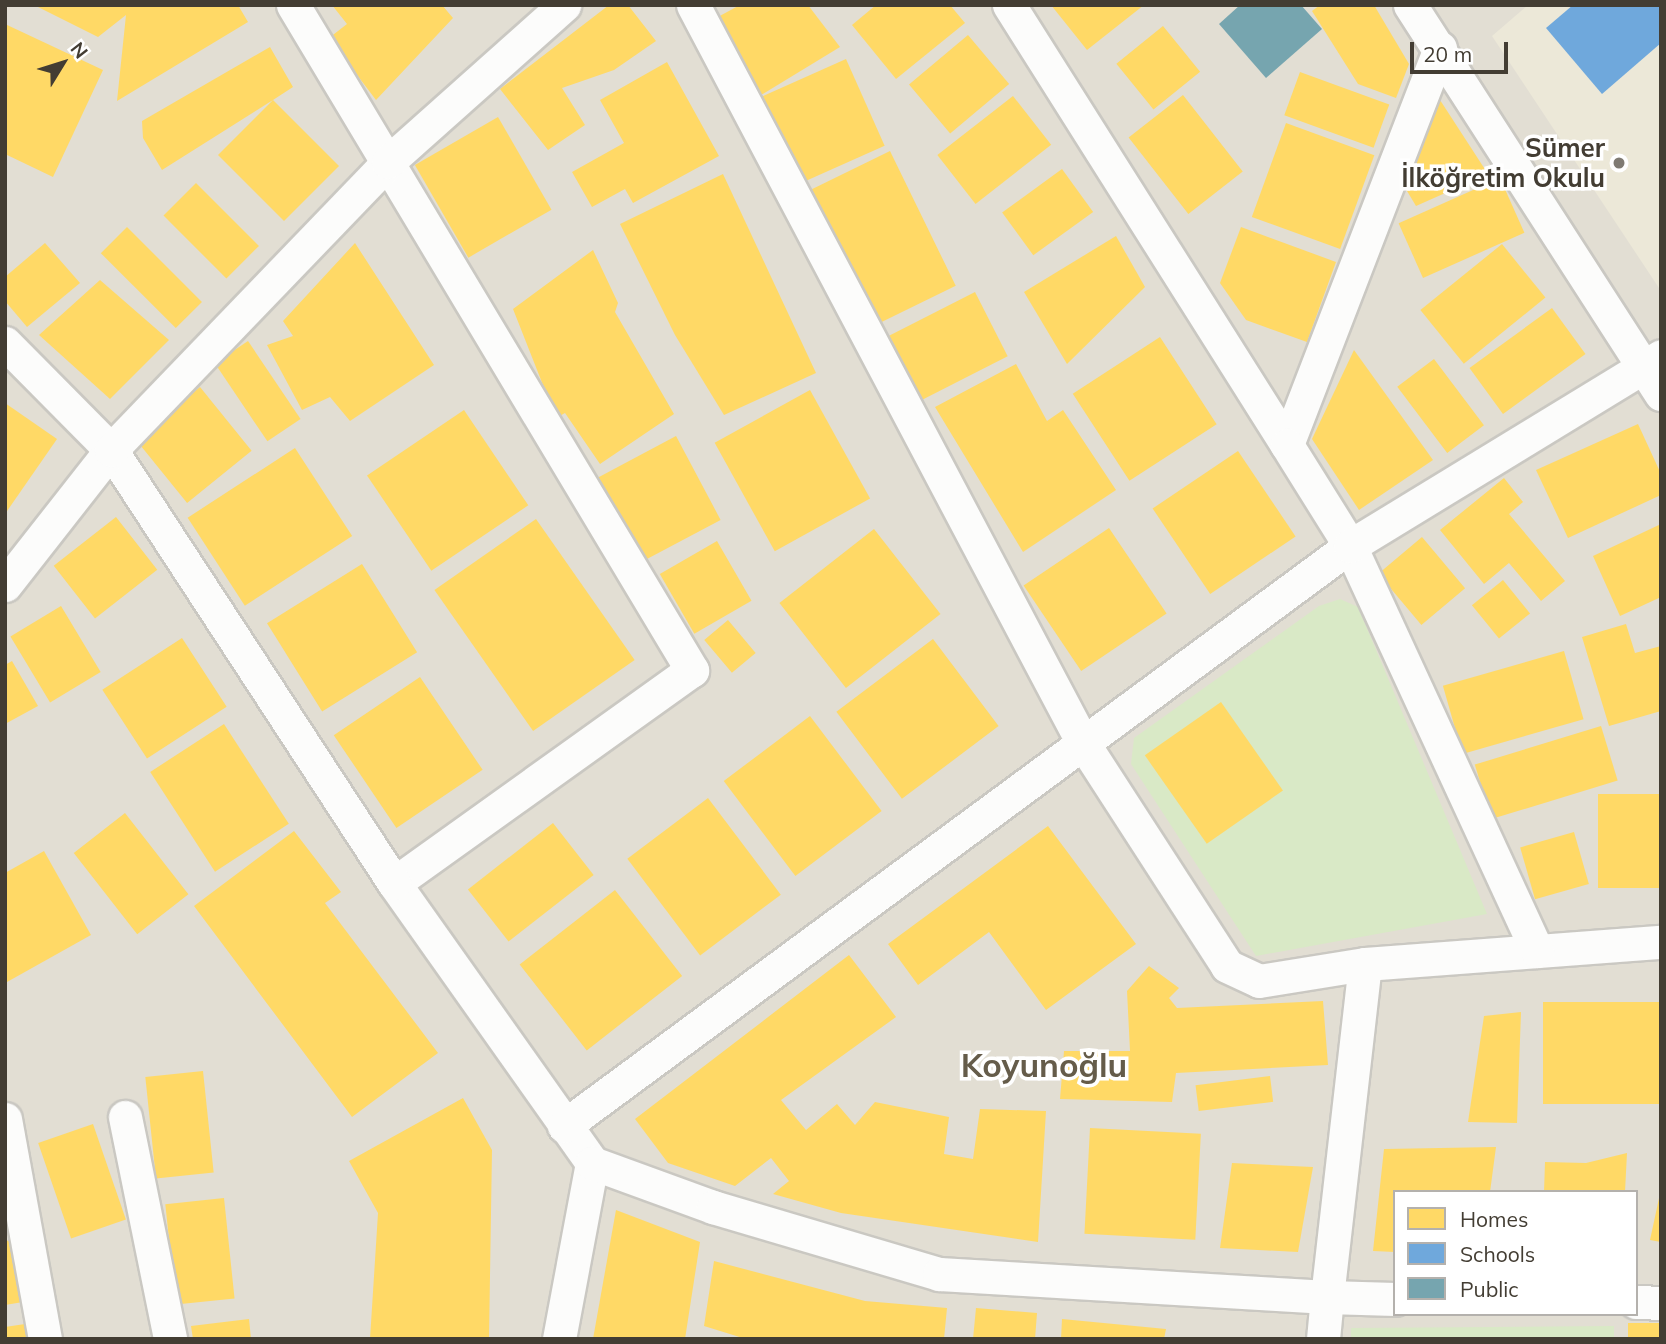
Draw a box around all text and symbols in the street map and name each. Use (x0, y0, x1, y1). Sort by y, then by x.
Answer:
north arrow (28, 28, 98, 98)
scale bar (1414, 28, 1512, 72)
text: N (66, 37, 93, 63)
text: 20 m (1423, 41, 1472, 67)
place label: Sümer İlköğretim Okulu (1401, 132, 1605, 194)
marker: Sümer İlköğretim Okulu (1611, 155, 1627, 171)
district label: Koyunoğlu (961, 1045, 1127, 1085)
legend (1393, 1190, 1638, 1316)
text: Homes (1460, 1206, 1528, 1232)
text: Schools (1460, 1241, 1535, 1267)
text: Public (1460, 1276, 1519, 1302)

